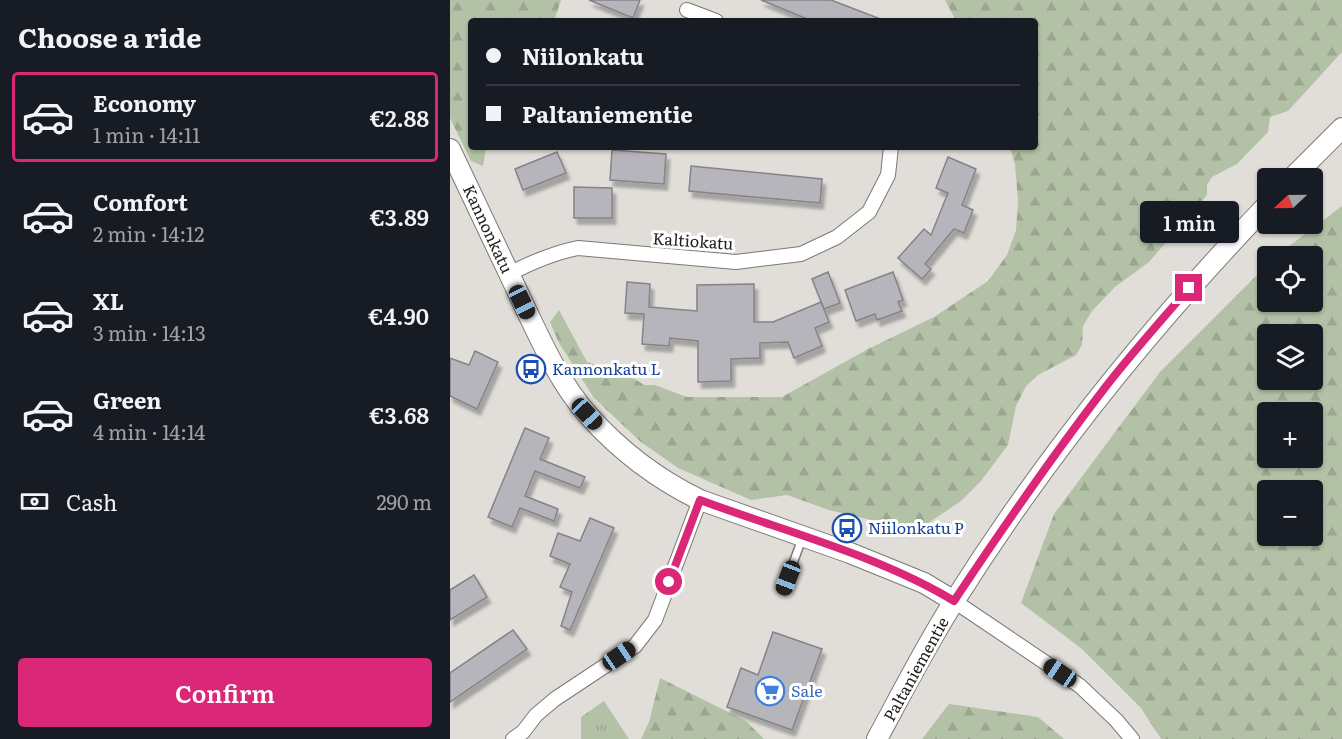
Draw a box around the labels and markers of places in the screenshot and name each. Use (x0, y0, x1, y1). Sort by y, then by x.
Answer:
bus stop icon: Kannonkatu L (515, 353, 547, 385)
place label: Kannonkatu L (552, 356, 661, 380)
bus stop icon: Niilonkatu P (831, 512, 863, 544)
place label: Niilonkatu P (868, 515, 964, 539)
supermarket icon: Sale (754, 675, 786, 707)
place label: Sale (791, 678, 823, 702)

